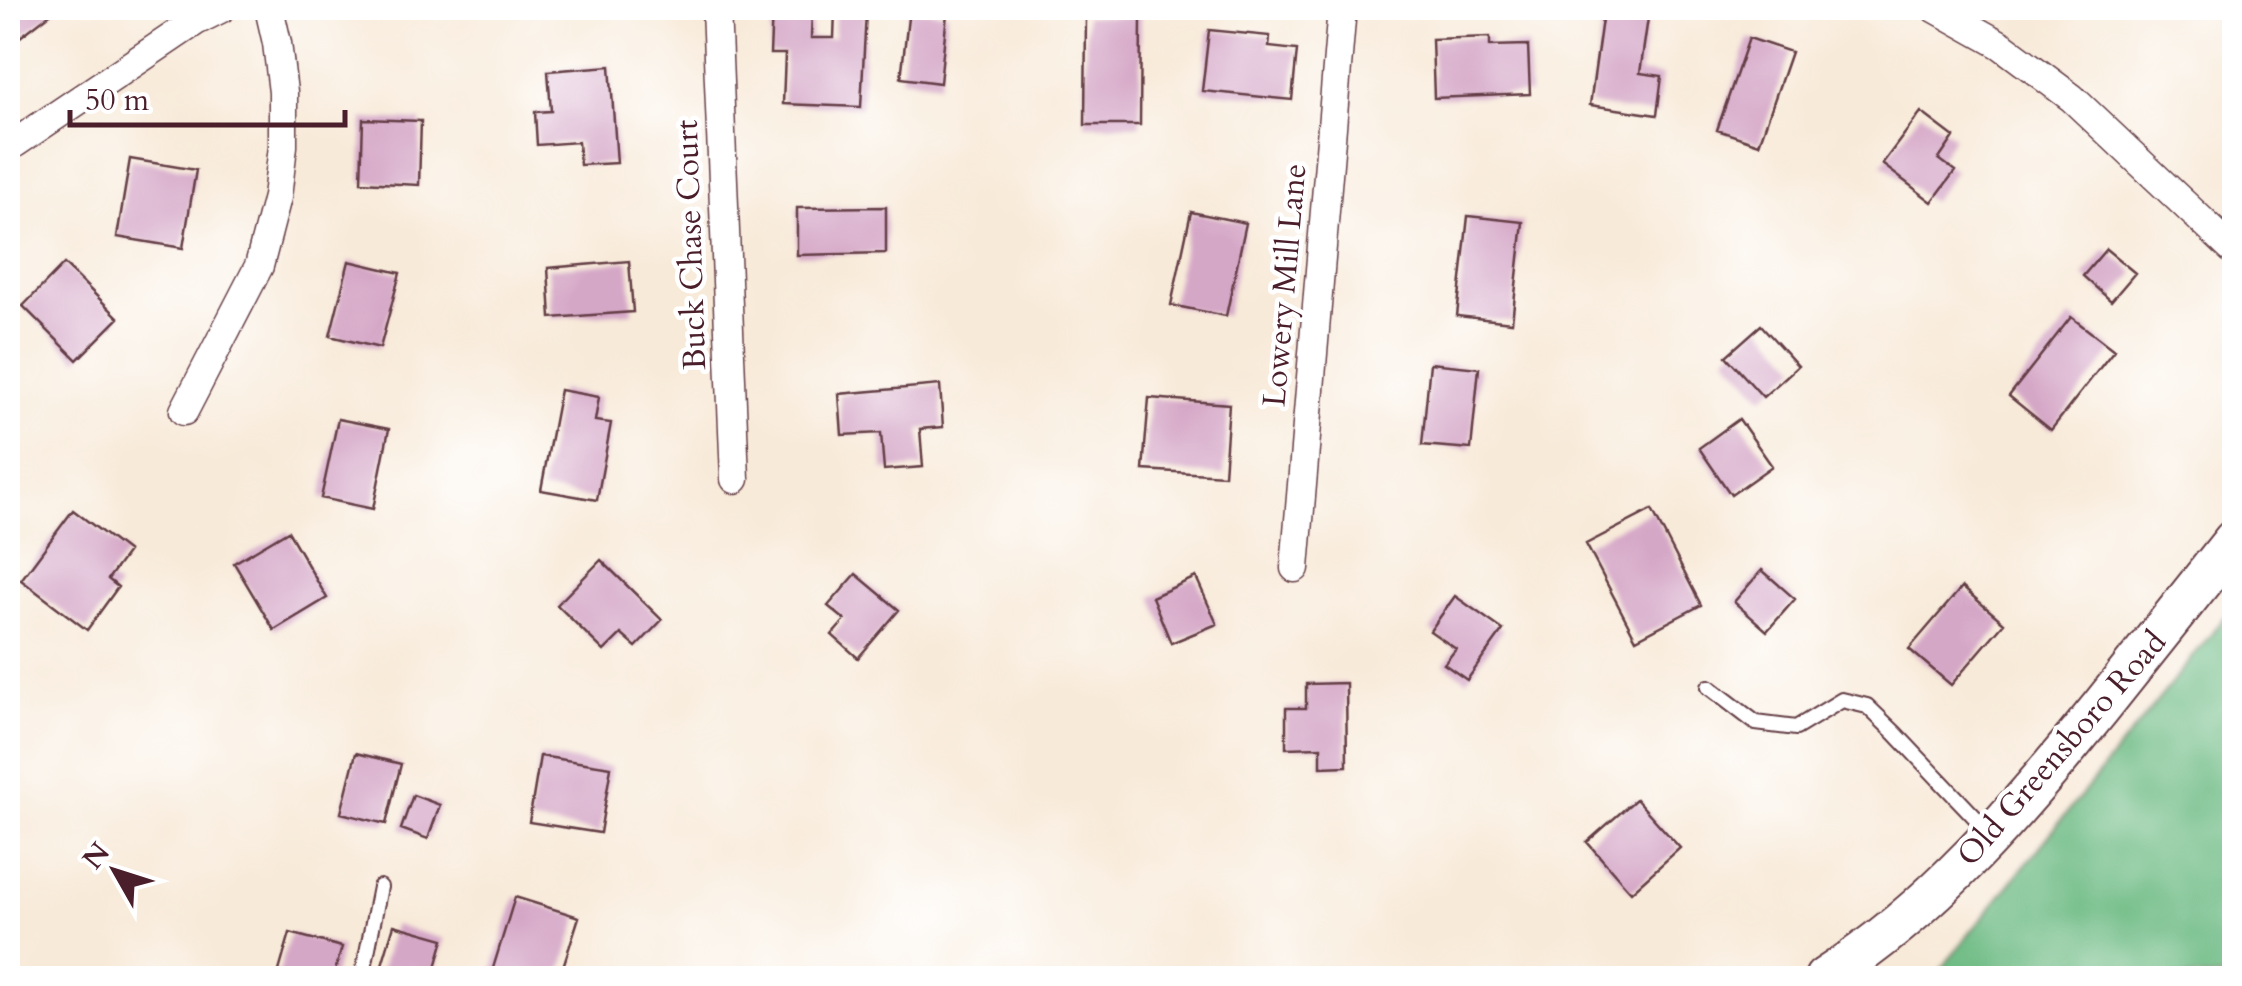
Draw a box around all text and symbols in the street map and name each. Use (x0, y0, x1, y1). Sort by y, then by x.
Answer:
scale bar (70, 65, 345, 127)
text: 50 m (85, 80, 150, 121)
street label: Buck Chase Court (665, 119, 717, 371)
street label: Lowery Mill Lane (1252, 162, 1318, 409)
street label: Old Greensboro Road (1947, 621, 2176, 876)
north arrow (65, 821, 165, 921)
text: N (74, 834, 119, 877)

